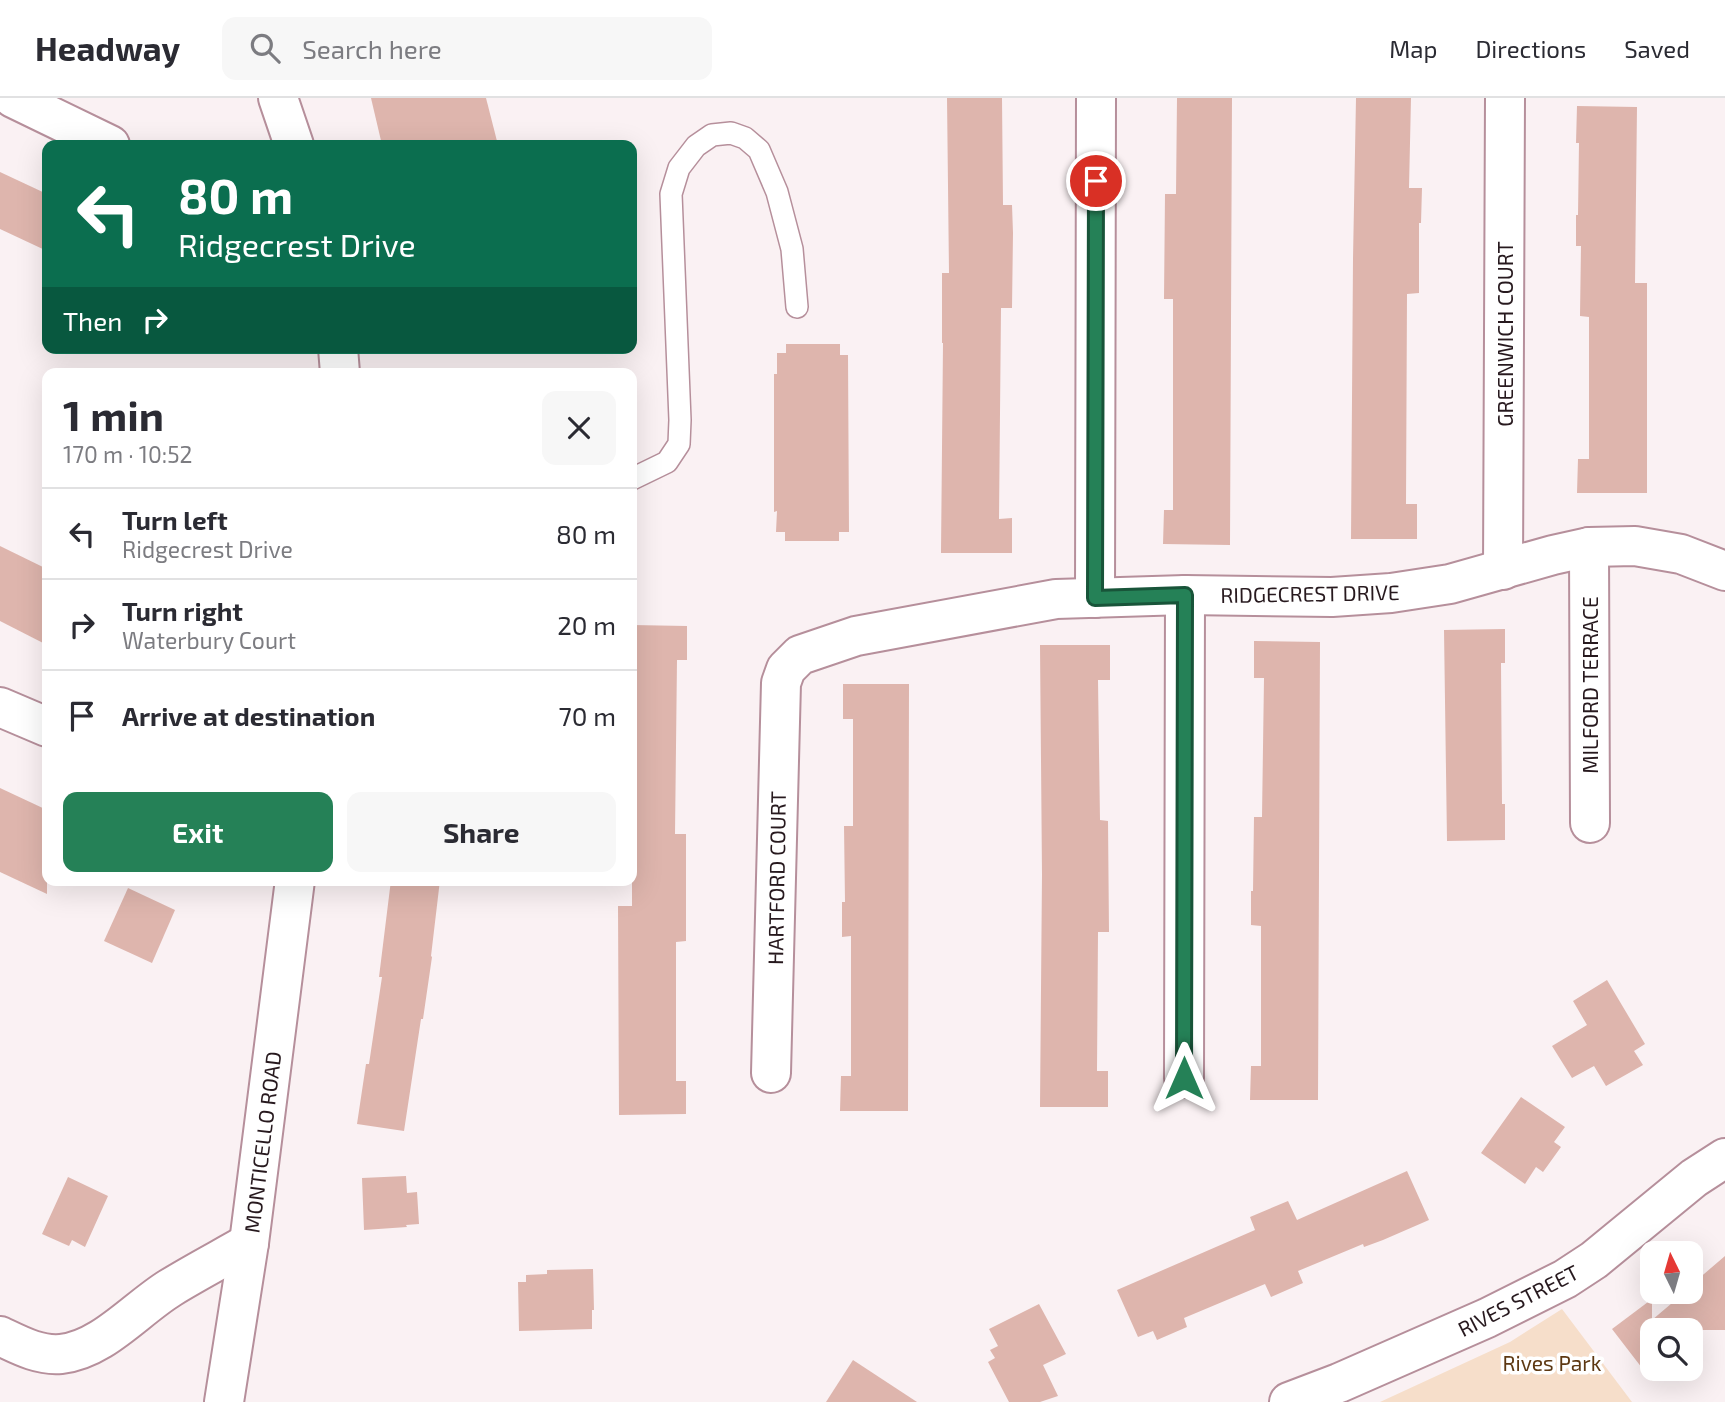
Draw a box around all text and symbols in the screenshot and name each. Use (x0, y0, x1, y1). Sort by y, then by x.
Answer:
search box (222, 17, 712, 80)
text: Headway (35, 28, 180, 68)
icon: search (246, 29, 284, 67)
text: Search here (302, 33, 442, 64)
text: Map (1389, 34, 1437, 63)
text: Directions (1475, 34, 1586, 63)
text: Saved (1624, 34, 1690, 63)
pin (1066, 151, 1126, 211)
icon: arrive (1077, 162, 1115, 200)
text: 80 m (178, 165, 293, 224)
icon: left (63, 168, 154, 259)
text: Ridgecrest Drive (178, 225, 416, 263)
street label: GREENWICH COURT (1492, 241, 1517, 427)
icon: right (136, 301, 174, 339)
text: Then (63, 305, 122, 336)
text: 1 min (63, 389, 164, 439)
button: close (542, 391, 616, 465)
text: 170 m · 10:52 (63, 440, 192, 468)
text: Turn left (122, 504, 228, 535)
icon: left (63, 515, 101, 553)
text: 80 m (556, 518, 616, 549)
text: Ridgecrest Drive (122, 535, 293, 563)
street label: RIDGECREST DRIVE (1220, 579, 1400, 607)
text: Turn right (122, 595, 243, 626)
street label: MILFORD TERRACE (1577, 596, 1602, 774)
icon: right (63, 606, 101, 644)
text: 20 m (557, 609, 616, 640)
text: Waterbury Court (122, 626, 296, 654)
icon: arrive (63, 697, 101, 735)
text: Arrive at destination (122, 700, 375, 731)
text: 70 m (558, 700, 616, 731)
street label: HARTFORD COURT (762, 791, 790, 965)
button: Exit (63, 792, 333, 872)
button: Share (347, 792, 616, 872)
position arrow (1147, 1041, 1221, 1115)
street label: MONTICELLO ROAD (238, 1050, 286, 1234)
north arrow (1640, 1241, 1703, 1304)
map controls (1640, 1241, 1703, 1381)
street label: RIVES STREET (1453, 1259, 1583, 1341)
button: search (1640, 1318, 1703, 1381)
park label: Rives Park (1503, 1350, 1602, 1375)

